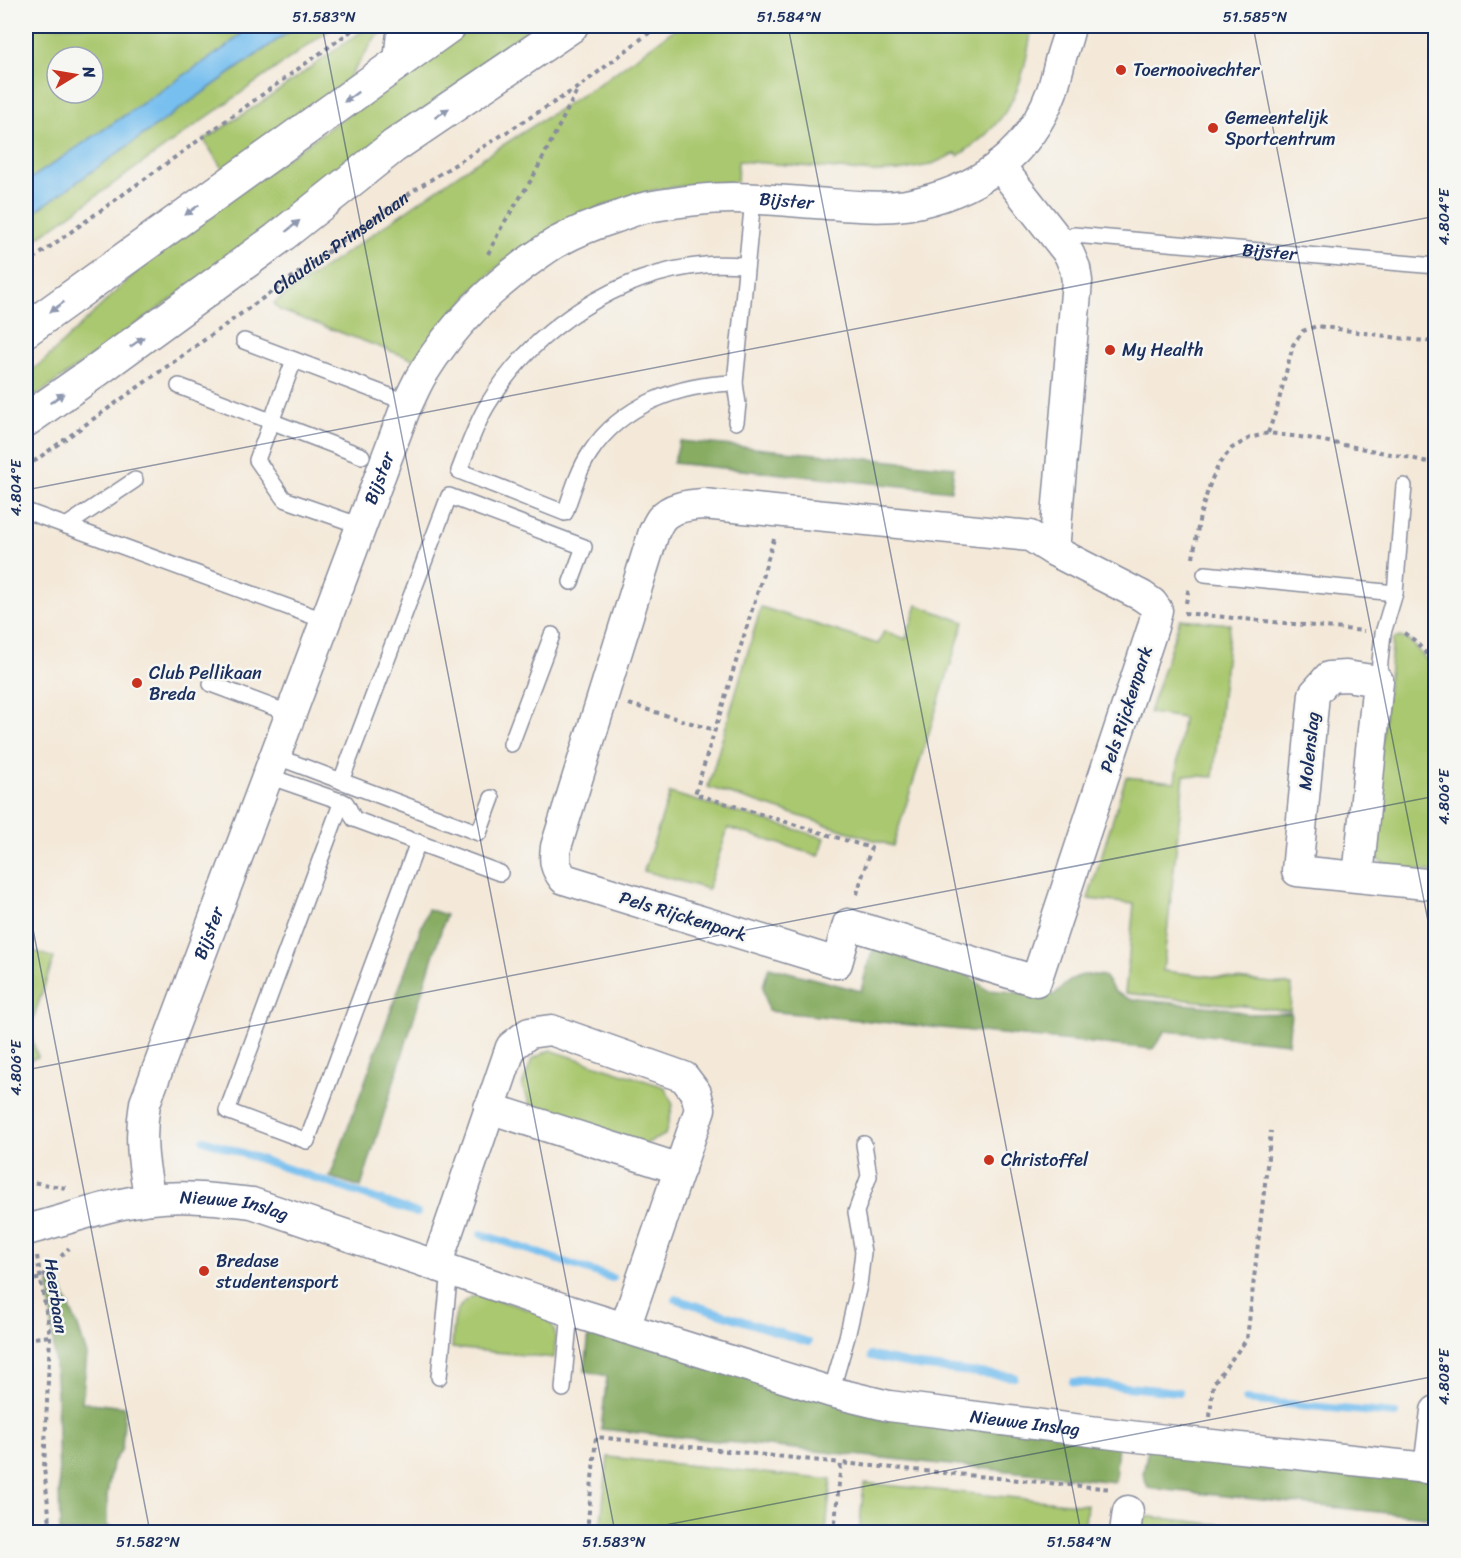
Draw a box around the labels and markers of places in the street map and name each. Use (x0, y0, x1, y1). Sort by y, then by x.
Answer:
place label: Toernooivechter (1133, 54, 1261, 86)
marker: Toernooivechter (1114, 63, 1128, 77)
place label: Gemeentelijk Sportcentrum (1225, 102, 1336, 155)
marker: Gemeentelijk Sportcentrum (1206, 121, 1220, 135)
place label: My Health (1122, 334, 1204, 366)
marker: My Health (1103, 343, 1117, 357)
place label: Club Pellikaan Breda (149, 657, 262, 710)
marker: Club Pellikaan Breda (130, 676, 144, 690)
place label: Christoffel (1001, 1144, 1089, 1176)
marker: Christoffel (982, 1153, 996, 1167)
place label: Bredase studentensport (215, 1245, 339, 1298)
marker: Bredase studentensport (197, 1264, 211, 1278)

